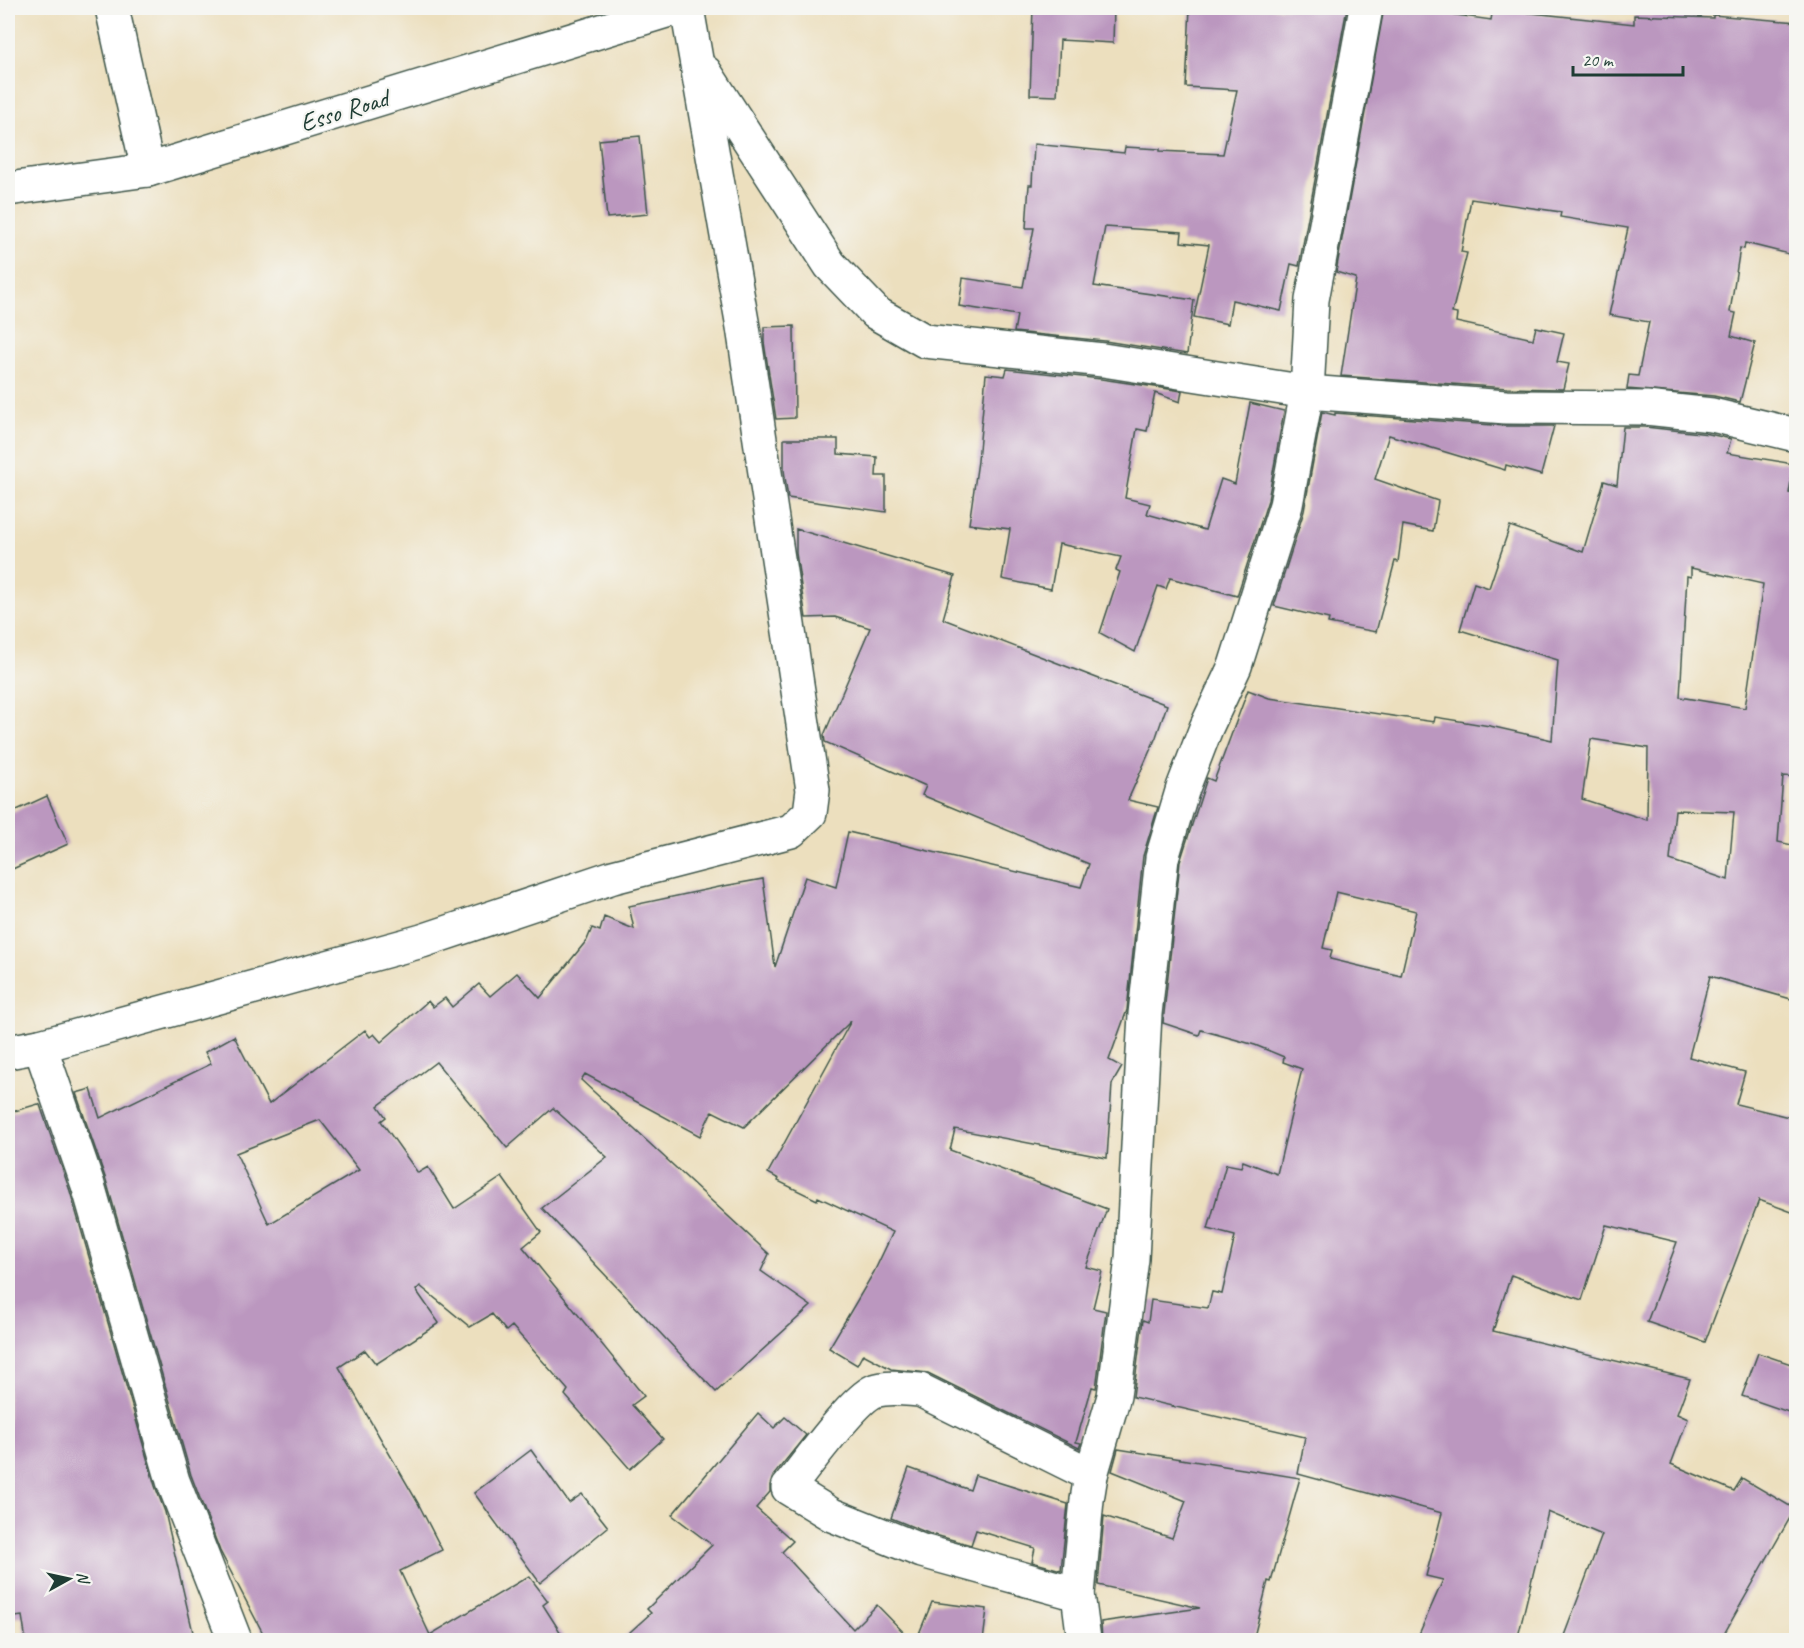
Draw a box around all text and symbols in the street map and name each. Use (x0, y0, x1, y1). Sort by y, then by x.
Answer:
scale bar (1573, 39, 1682, 77)
text: 20 m (1582, 49, 1615, 71)
street label: Esso Road (296, 80, 396, 140)
north arrow (39, 1549, 99, 1609)
text: N (72, 1571, 94, 1586)

